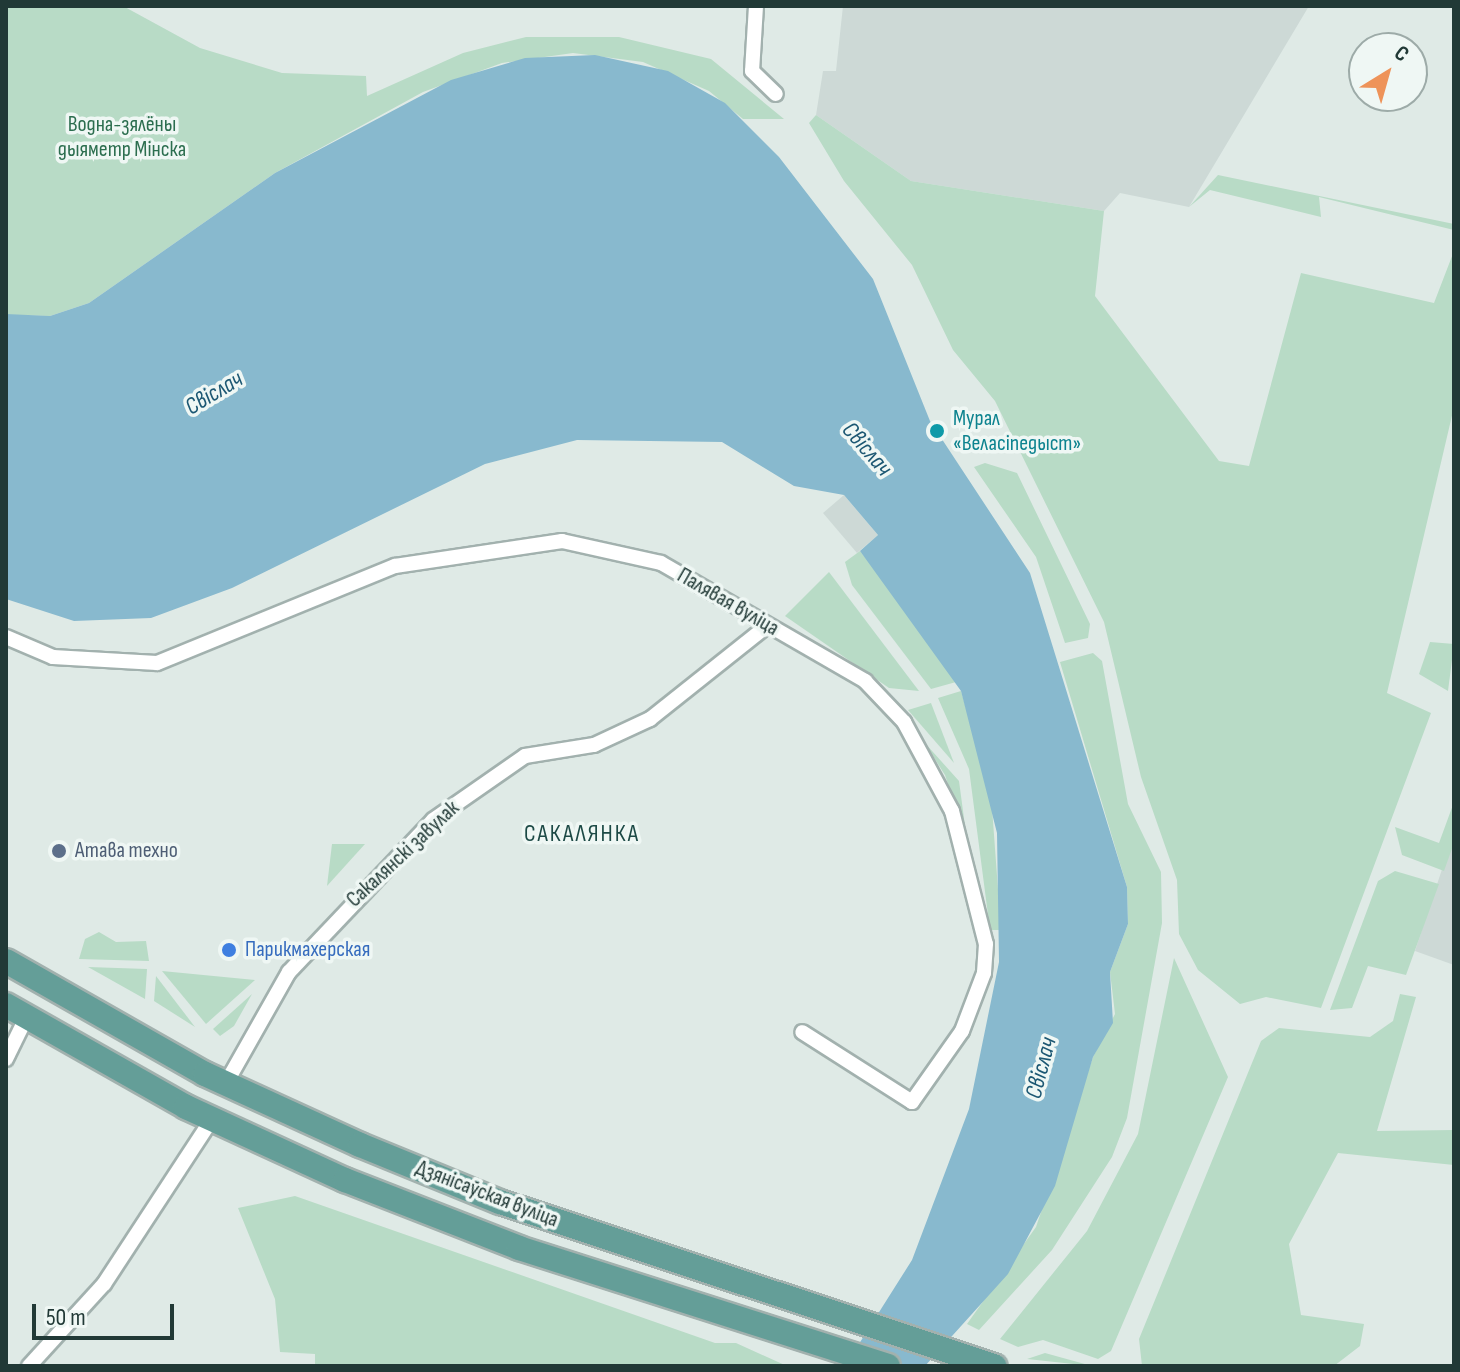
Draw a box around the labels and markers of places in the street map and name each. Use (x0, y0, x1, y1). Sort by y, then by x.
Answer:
place label: Мурал «Веласіпедыст» (953, 405, 1081, 456)
marker: Мурал «Веласіпедыст» (928, 422, 946, 440)
place label: Атава техно (75, 838, 178, 864)
marker: Атава техно (50, 842, 68, 860)
place label: Парикмахерская (245, 937, 370, 963)
marker: Парикмахерская (220, 941, 238, 959)

